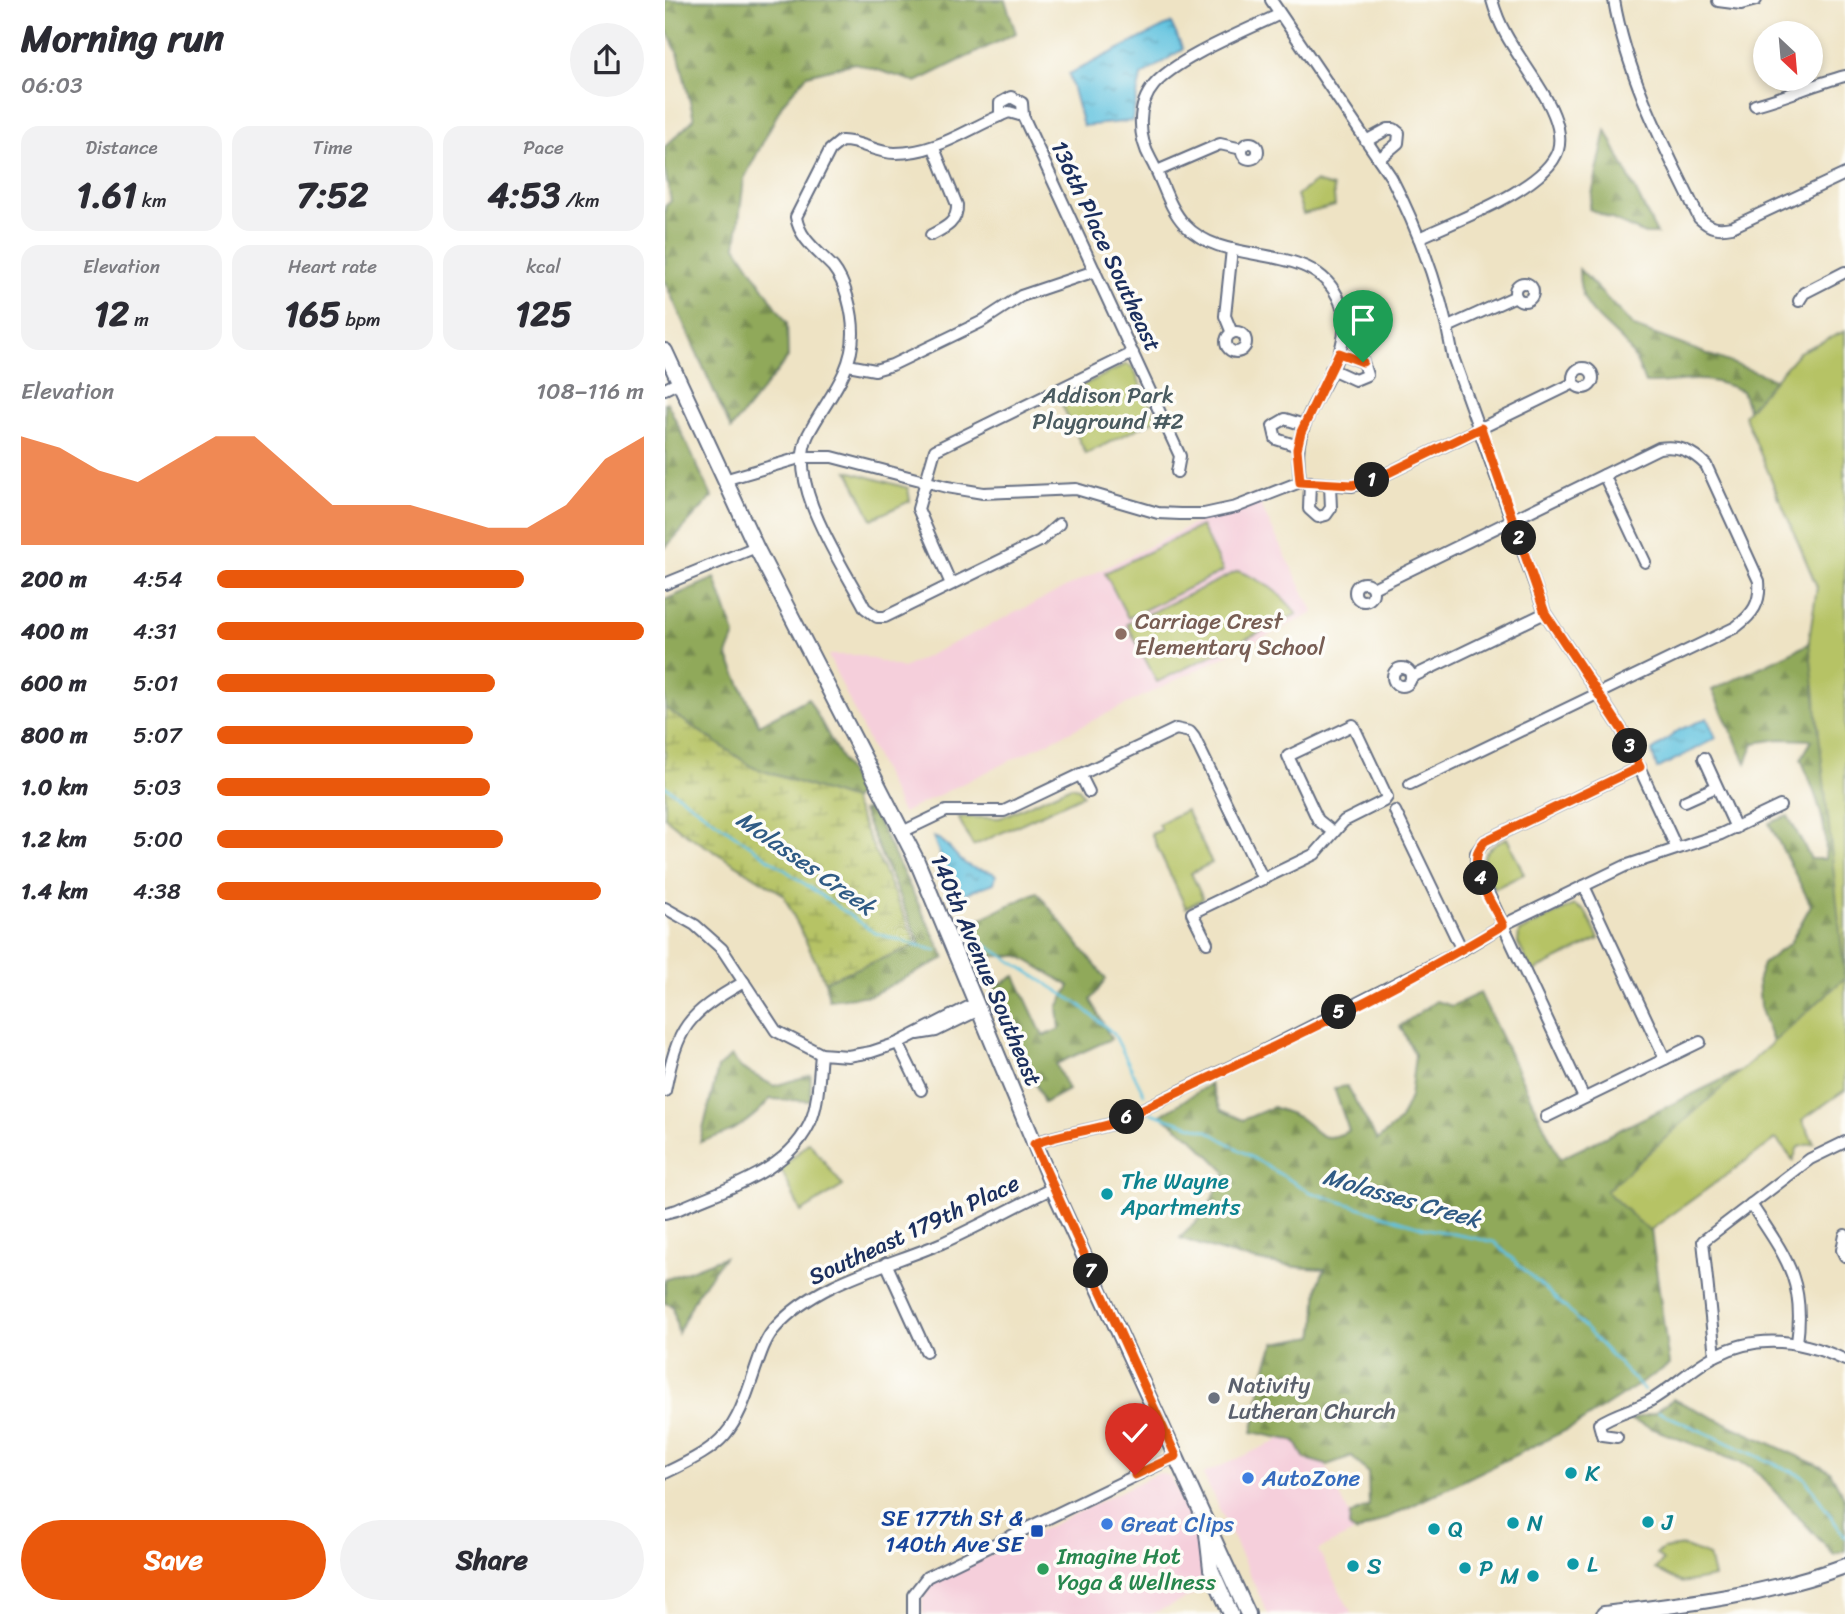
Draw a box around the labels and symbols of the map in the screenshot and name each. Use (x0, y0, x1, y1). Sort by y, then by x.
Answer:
north arrow (1753, 21, 1823, 91)
street label: 136th Place Southeast (1039, 133, 1173, 359)
pin (1333, 290, 1393, 362)
park label: Addison Park Playground #2 (1032, 375, 1184, 442)
pin: 1 (1355, 462, 1389, 498)
pin: 2 (1501, 520, 1537, 556)
place label: Carriage Crest Elementary School (1135, 601, 1325, 668)
marker: Carriage Crest Elementary School (1113, 626, 1129, 642)
pin: 3 (1613, 728, 1647, 764)
water label: Molasses Creek (727, 799, 886, 928)
street label: 140th Avenue Southeast (918, 847, 1054, 1093)
pin: 4 (1463, 860, 1499, 896)
pin: 5 (1321, 995, 1357, 1030)
pin: 6 (1109, 1100, 1145, 1134)
water label: Molasses Creek (1318, 1155, 1487, 1241)
place label: The Wayne Apartments (1120, 1161, 1241, 1228)
street label: Southeast 179th Place (801, 1163, 1027, 1297)
marker: The Wayne Apartments (1099, 1186, 1115, 1202)
pin: 7 (1073, 1254, 1109, 1288)
place label: Nativity Lutheran Church (1228, 1365, 1396, 1432)
marker: Nativity Lutheran Church (1206, 1390, 1222, 1406)
pin (1105, 1403, 1165, 1475)
place label: K (1585, 1453, 1600, 1494)
place label: AutoZone (1261, 1458, 1361, 1499)
marker: K (1563, 1465, 1579, 1481)
marker: AutoZone (1240, 1470, 1256, 1486)
place label: SE 177th St & 140th Ave SE (881, 1498, 1024, 1565)
place label: J (1661, 1502, 1674, 1543)
place label: N (1527, 1503, 1543, 1544)
place label: Great Clips (1121, 1504, 1235, 1545)
place label: Q (1448, 1509, 1463, 1550)
marker: J (1640, 1514, 1656, 1530)
marker: N (1505, 1515, 1521, 1531)
marker: Great Clips (1099, 1516, 1115, 1532)
marker: Q (1426, 1521, 1442, 1537)
marker: SE 177th St & 140th Ave SE (1029, 1523, 1045, 1539)
place label: Imagine Hot Yoga & Wellness (1056, 1536, 1216, 1603)
place label: L (1587, 1544, 1598, 1585)
place label: S (1367, 1546, 1381, 1587)
place label: P (1479, 1548, 1493, 1589)
place label: M (1500, 1556, 1519, 1597)
marker: L (1565, 1556, 1581, 1572)
marker: S (1345, 1558, 1361, 1574)
marker: P (1457, 1560, 1473, 1576)
marker: Imagine Hot Yoga & Wellness (1035, 1561, 1051, 1577)
marker: M (1525, 1568, 1541, 1584)

